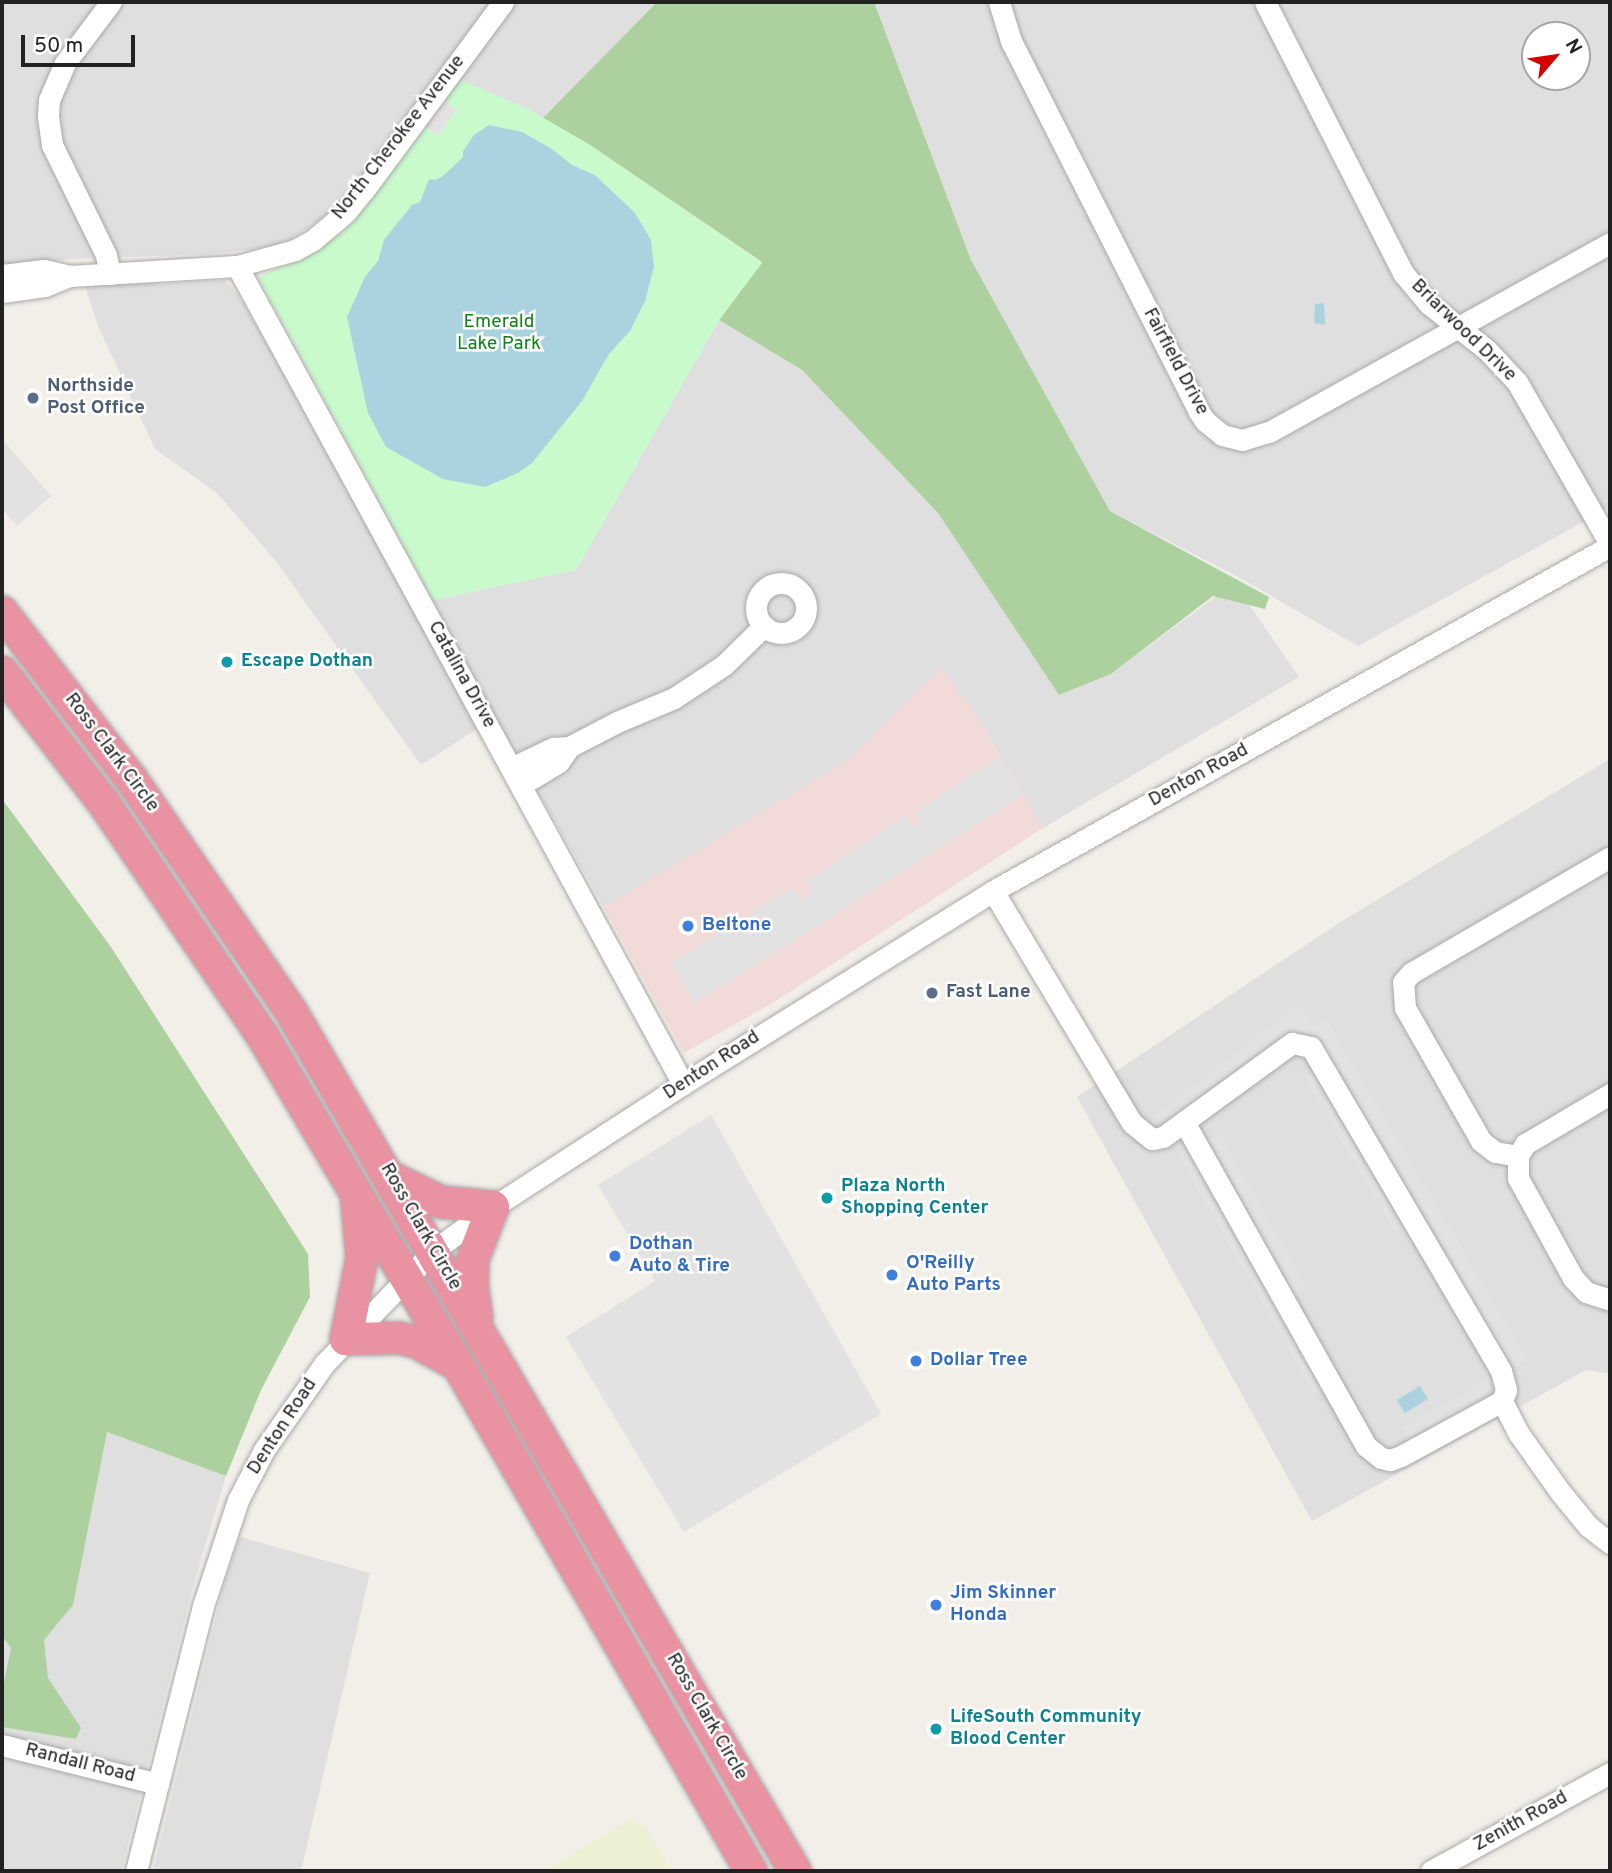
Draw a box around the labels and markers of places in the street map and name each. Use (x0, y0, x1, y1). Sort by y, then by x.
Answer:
place label: Northside Post Office (47, 376, 145, 420)
marker: Northside Post Office (25, 390, 41, 406)
place label: Escape Dothan (241, 651, 373, 673)
marker: Escape Dothan (219, 654, 235, 670)
place label: Beltone (702, 915, 771, 937)
marker: Beltone (680, 918, 696, 934)
place label: Fast Lane (946, 982, 1031, 1004)
marker: Fast Lane (924, 985, 940, 1001)
place label: Plaza North Shopping Center (841, 1176, 988, 1220)
marker: Plaza North Shopping Center (819, 1190, 835, 1206)
place label: Dothan Auto & Tire (629, 1234, 730, 1278)
marker: Dothan Auto & Tire (607, 1248, 623, 1264)
place label: O'Reilly Auto Parts (906, 1253, 1001, 1297)
marker: O'Reilly Auto Parts (884, 1267, 900, 1283)
place label: Dollar Tree (930, 1350, 1028, 1372)
marker: Dollar Tree (908, 1353, 924, 1369)
place label: Jim Skinner Honda (950, 1583, 1056, 1627)
marker: Jim Skinner Honda (928, 1597, 944, 1613)
place label: LifeSouth Community Blood Center (950, 1707, 1141, 1751)
marker: LifeSouth Community Blood Center (928, 1721, 944, 1737)

